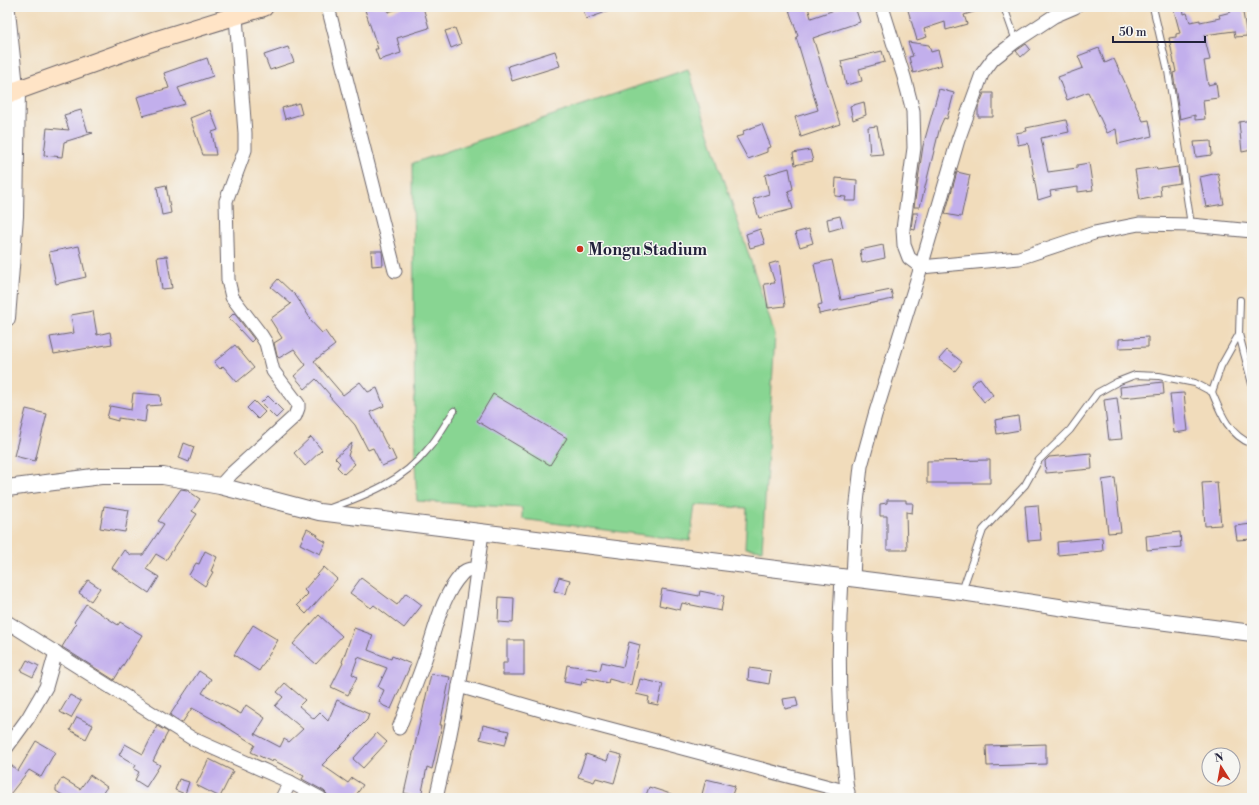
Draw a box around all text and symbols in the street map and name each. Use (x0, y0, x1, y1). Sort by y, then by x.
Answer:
scale bar (1113, 18, 1205, 44)
text: 50 m (1119, 25, 1147, 40)
place label: Mongu Stadium (588, 240, 708, 260)
marker: Mongu Stadium (575, 244, 585, 254)
north arrow (1201, 747, 1241, 787)
text: N (1214, 750, 1225, 766)

